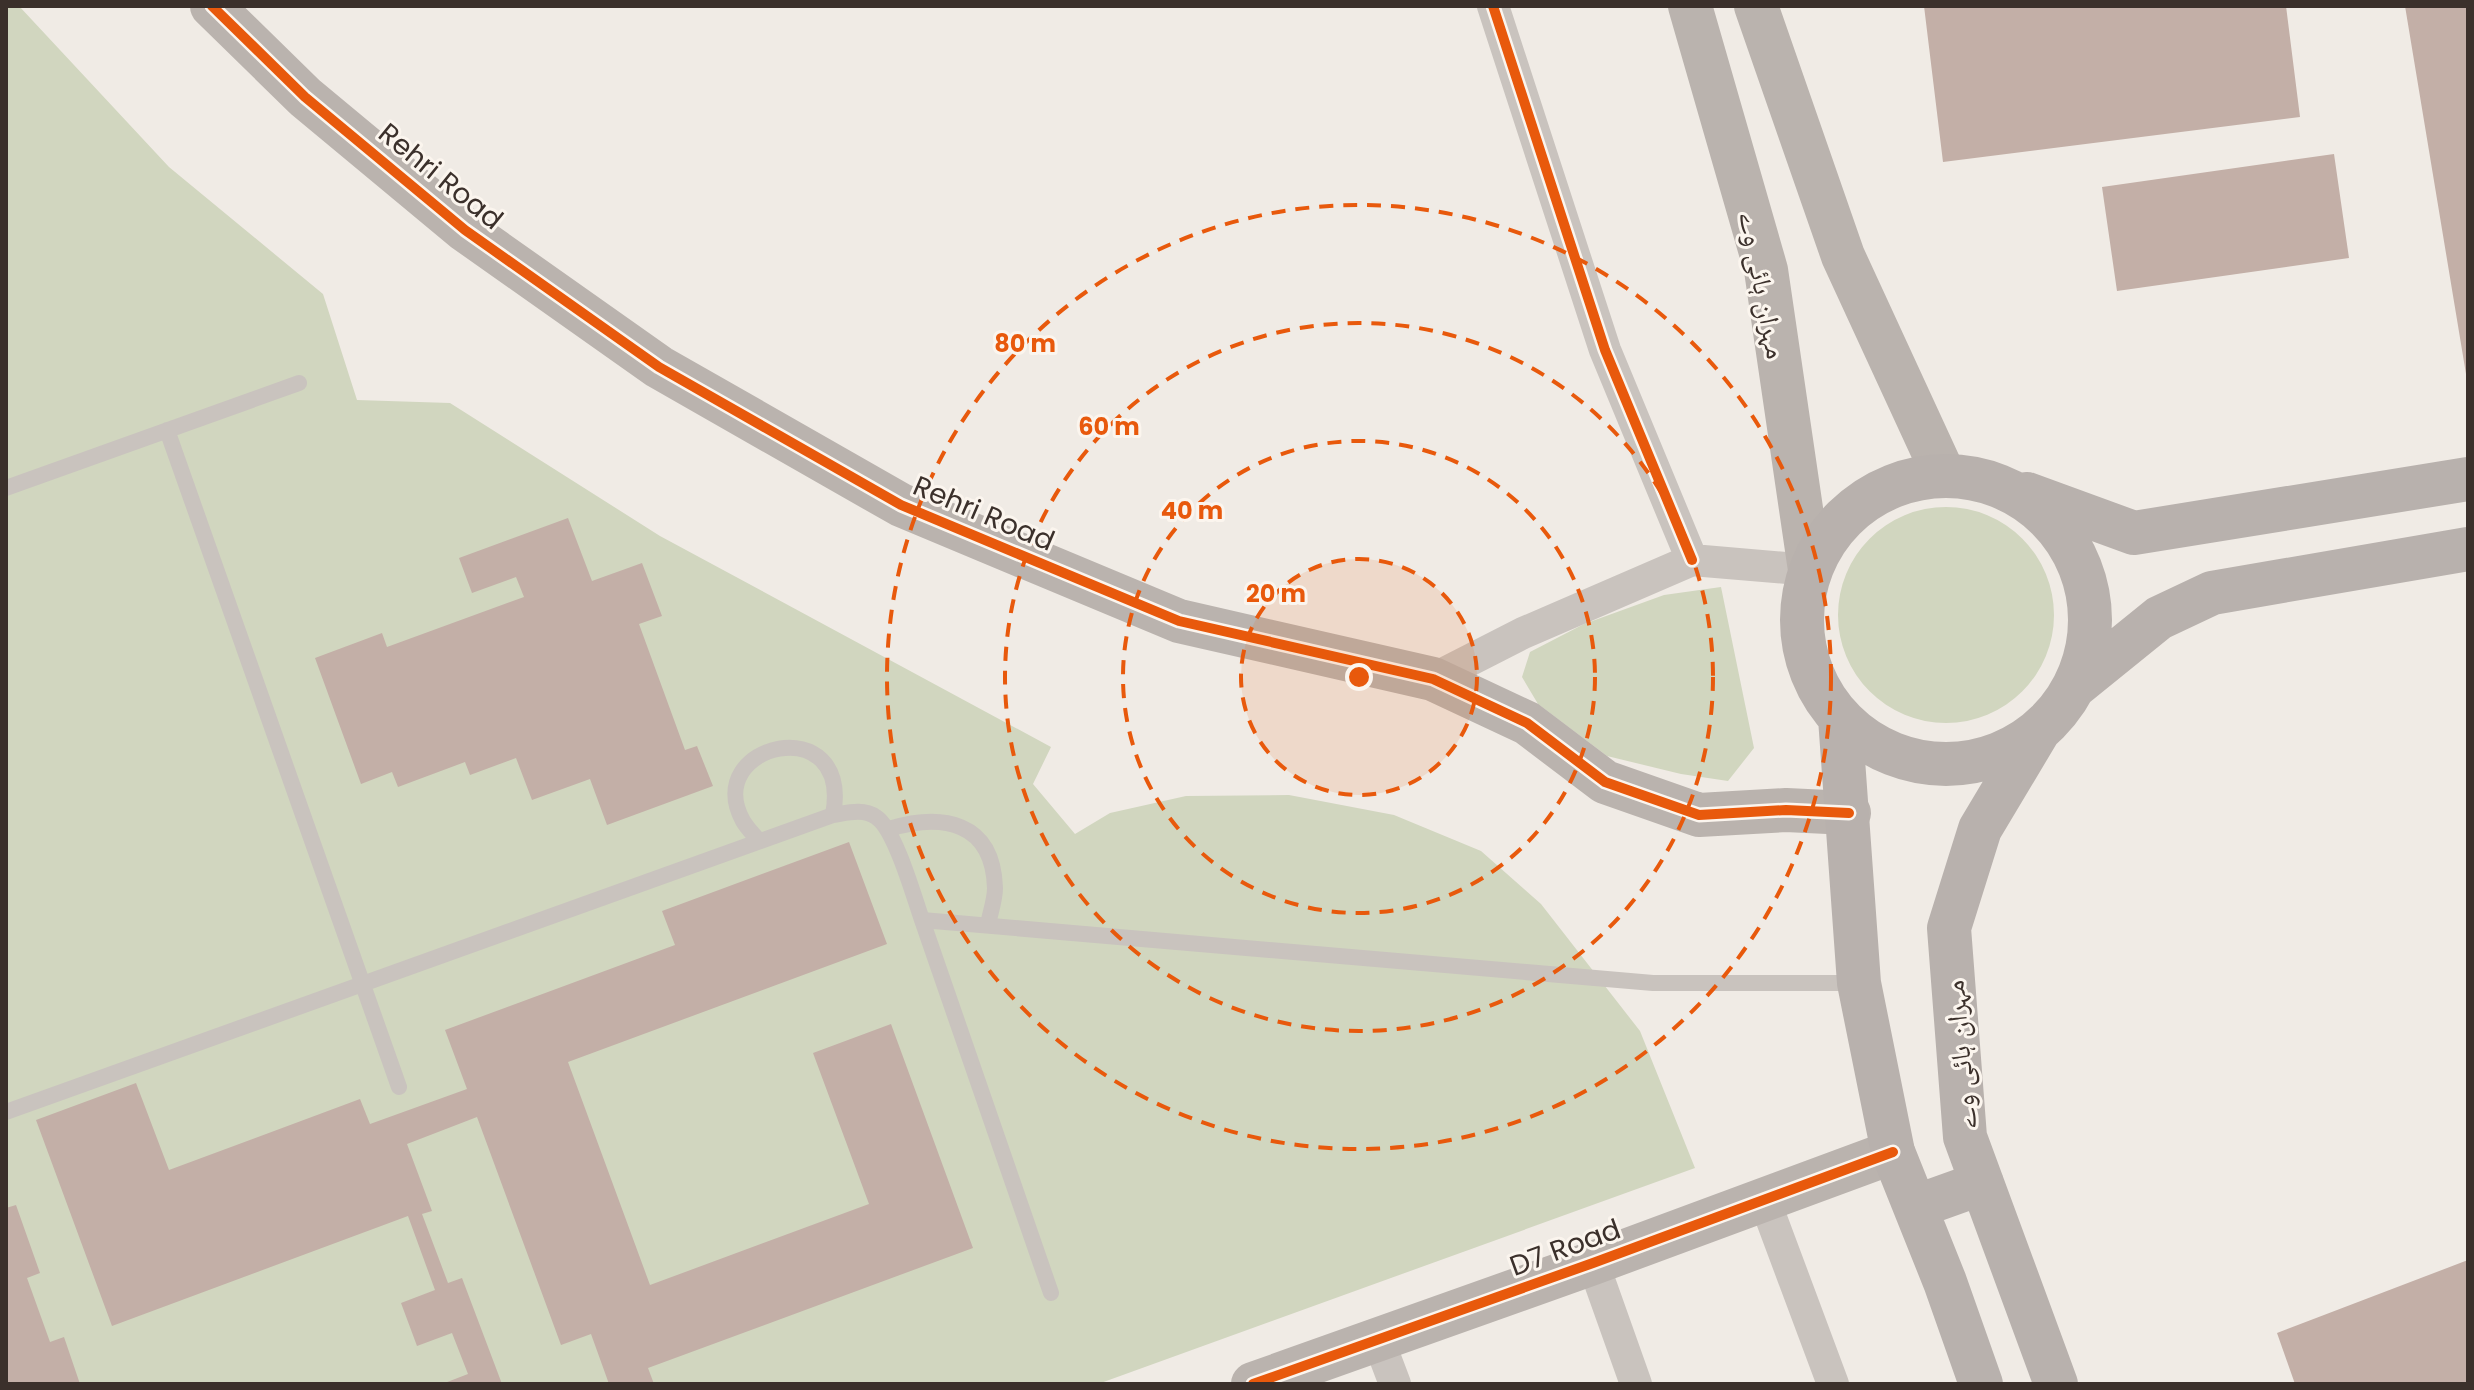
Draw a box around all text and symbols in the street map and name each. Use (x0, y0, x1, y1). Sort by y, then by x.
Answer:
street label: Rehri Road (370, 114, 511, 239)
street label: مہران ہائی وے (1729, 208, 1796, 362)
text: 80 m (994, 327, 1056, 360)
text: 60 m (1078, 410, 1140, 443)
street label: Rehri Road (907, 466, 1060, 561)
text: 40 m (1161, 494, 1223, 527)
text: 20 m (1246, 577, 1306, 610)
centre of rings (1345, 663, 1373, 691)
street label: مہران ہائی وے (1935, 979, 1986, 1131)
street label: D7 Road (1504, 1209, 1626, 1286)

